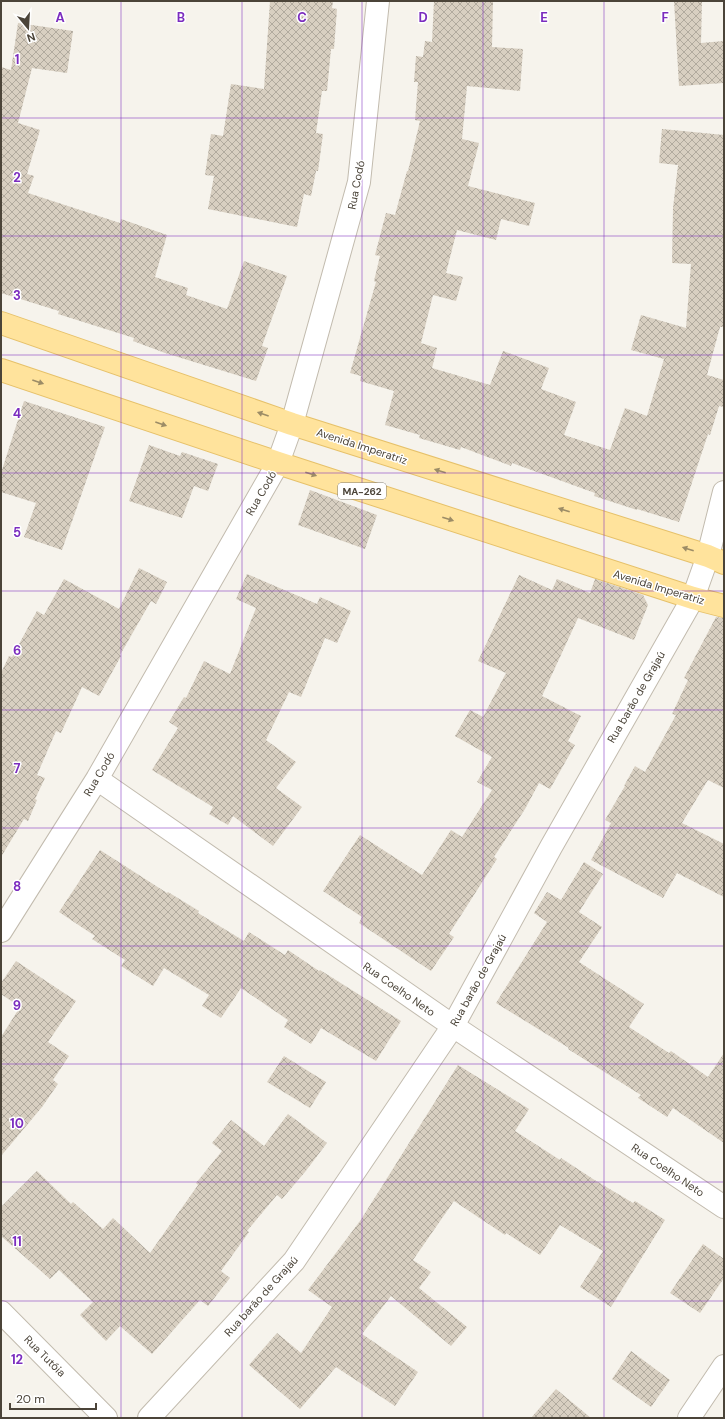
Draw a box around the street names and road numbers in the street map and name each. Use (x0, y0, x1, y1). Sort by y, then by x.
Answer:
street label: Rua Codó (344, 159, 368, 211)
street label: Avenida Imperatriz (315, 425, 409, 467)
street label: Rua Codó (243, 468, 279, 518)
road number: MA-262 (338, 483, 386, 499)
street label: Avenida Imperatriz (612, 566, 706, 608)
street label: Rua barão de Grajaú (604, 649, 668, 745)
street label: Rua Codó (80, 749, 118, 799)
street label: Rua barão de Grajaú (447, 931, 509, 1029)
street label: Rua Coelho Neto (360, 959, 438, 1019)
street label: Rua Coelho Neto (629, 1140, 707, 1200)
street label: Rua barão de Grajaú (221, 1253, 301, 1339)
street label: Rua Tutóia (21, 1332, 69, 1380)

